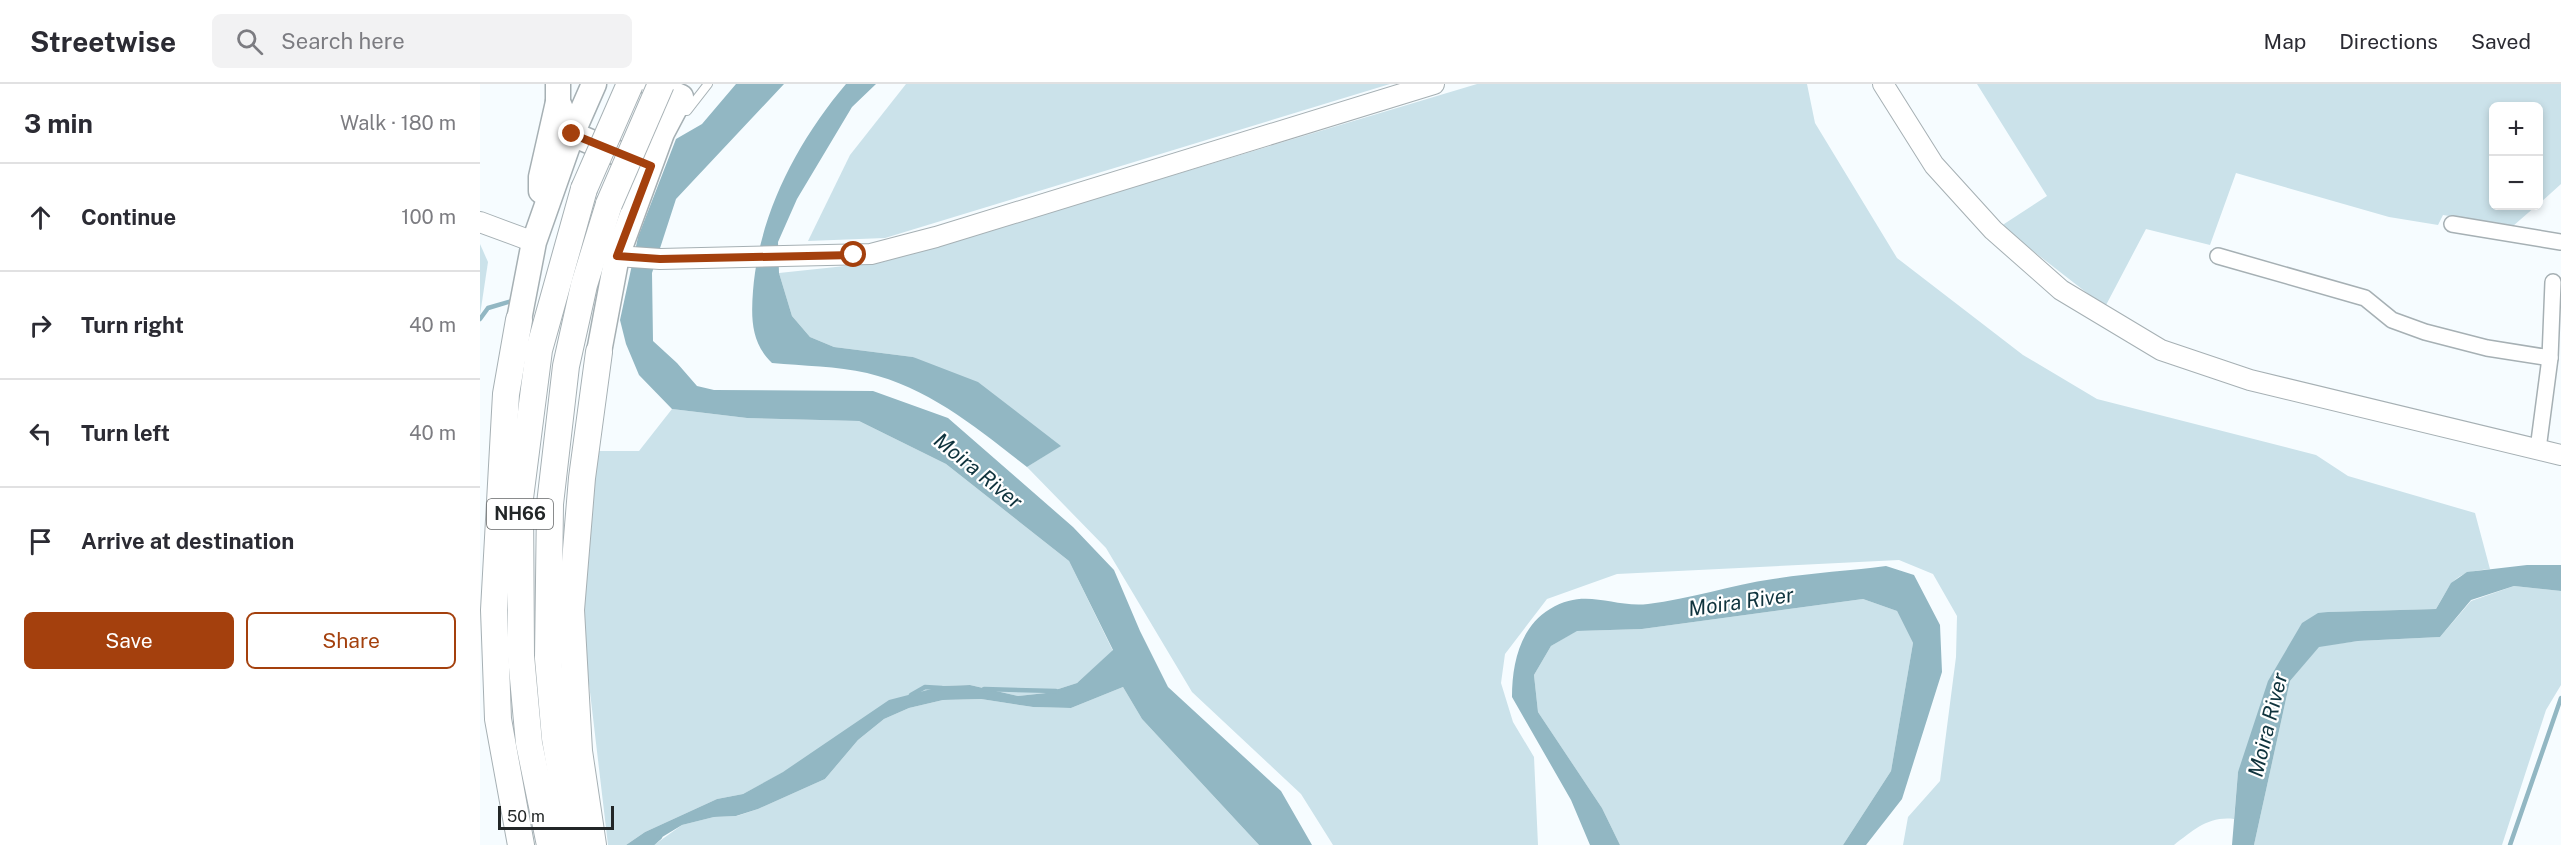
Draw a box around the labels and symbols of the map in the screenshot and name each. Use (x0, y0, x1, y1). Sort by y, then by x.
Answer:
route end (558, 120, 584, 146)
route start (840, 241, 866, 267)
water label: Moira River (929, 427, 1028, 514)
road number: NH66 (487, 499, 553, 529)
water label: Moira River (1687, 582, 1796, 621)
water label: Moira River (2243, 669, 2293, 779)
scale bar (498, 803, 614, 830)

